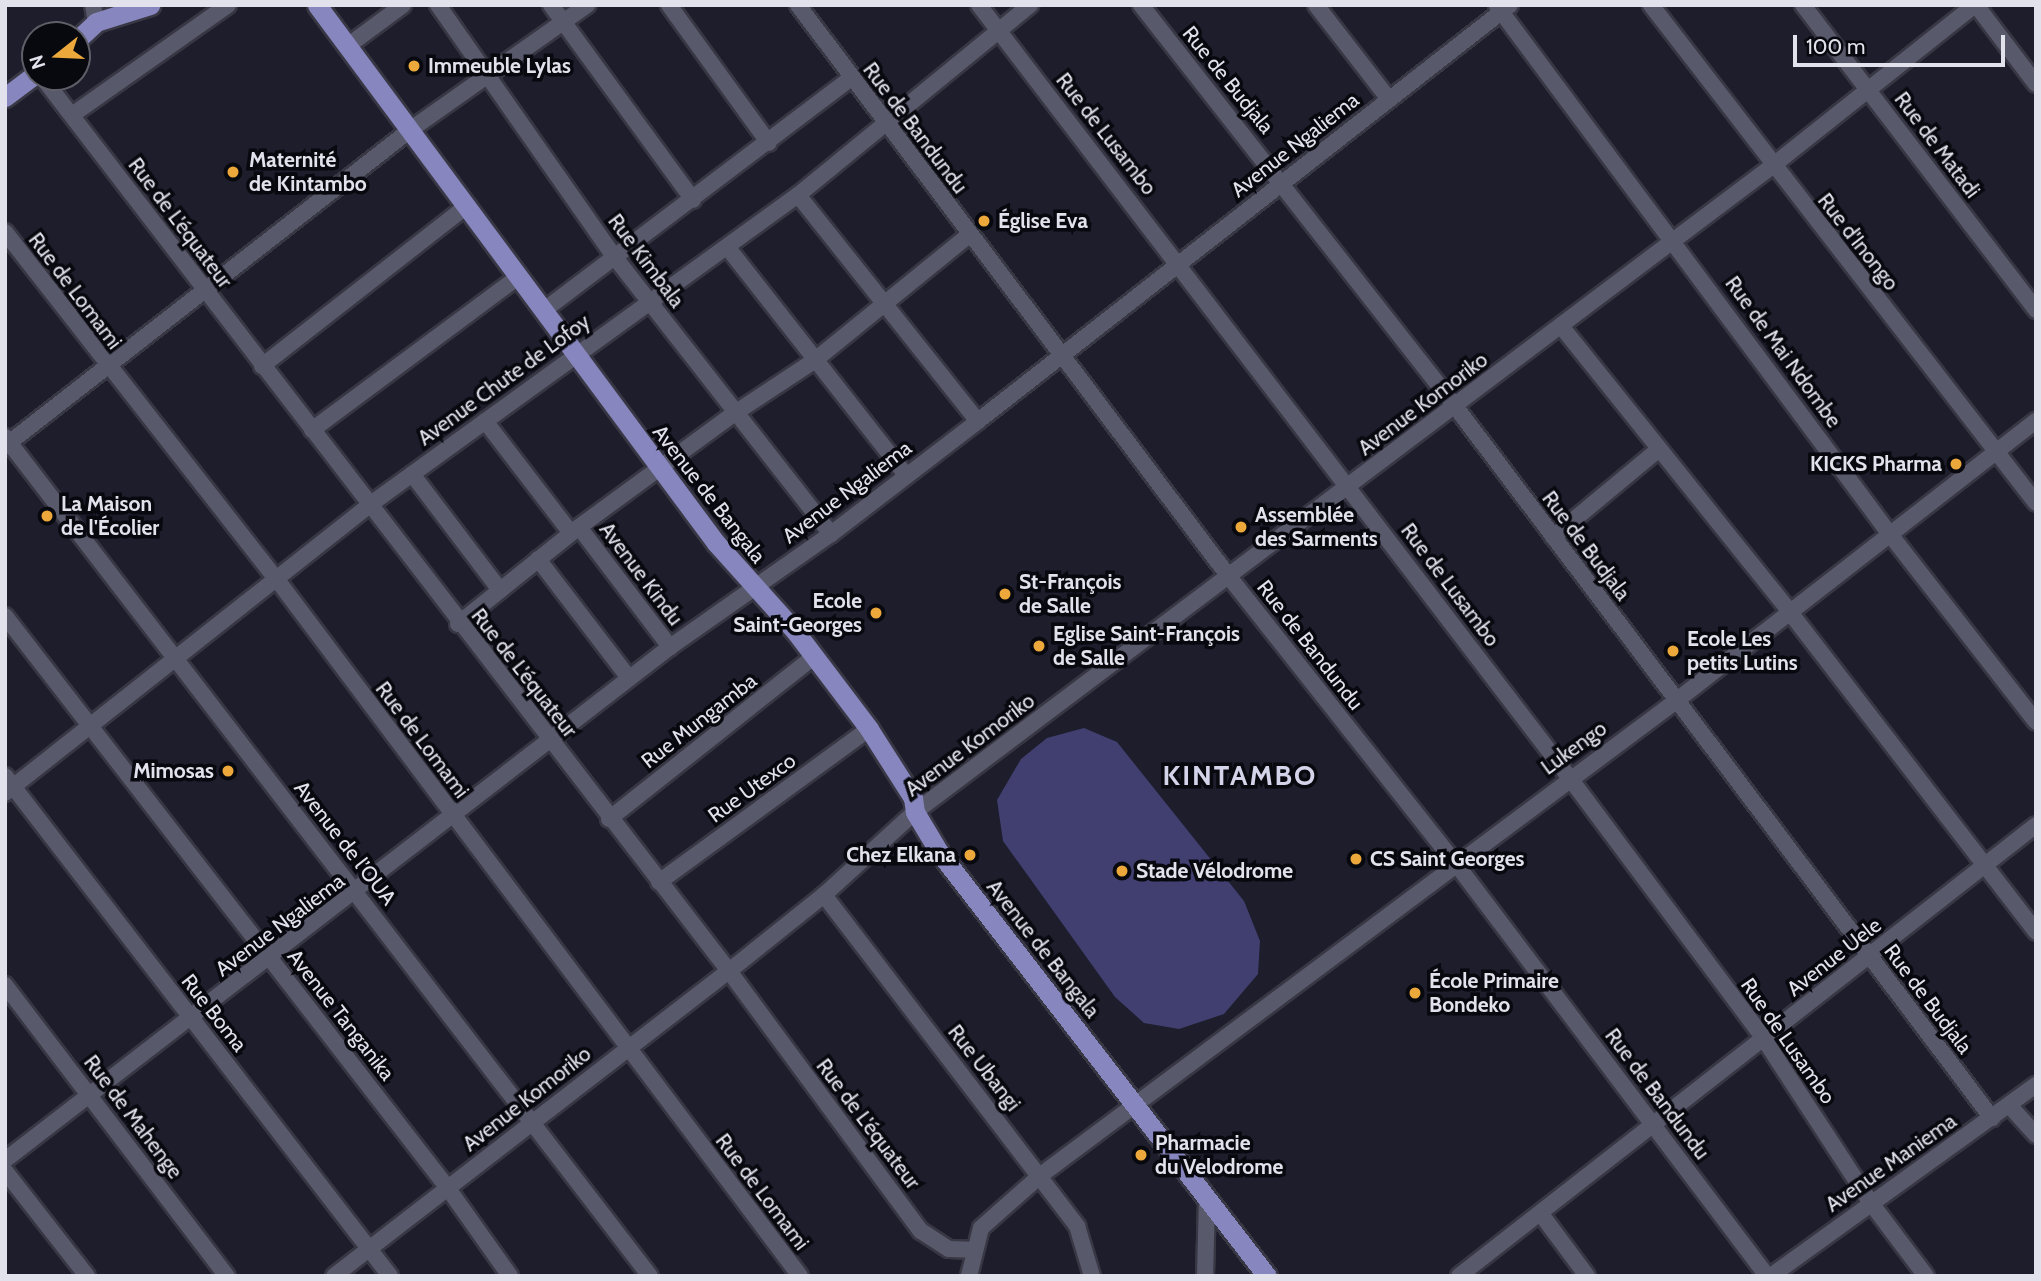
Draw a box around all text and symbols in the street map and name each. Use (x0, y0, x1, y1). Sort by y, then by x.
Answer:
north arrow (21, 21, 91, 91)
street label: Rue de Budjala (1177, 21, 1279, 139)
scale bar (1796, 21, 2008, 65)
text: 100 m (1806, 34, 1865, 59)
text: N (24, 52, 50, 72)
place label: Immeuble Lylas (428, 53, 571, 79)
marker: Immeuble Lylas (406, 58, 422, 74)
street label: Rue de Bandundu (858, 58, 972, 198)
street label: Rue de Lusambo (1051, 68, 1161, 200)
street label: Avenue Ngaliema (1226, 87, 1364, 203)
street label: Rue de Matadi (1889, 87, 1985, 203)
place label: Maternité de Kintambo (249, 147, 367, 197)
street label: Rue de L'équateur (123, 153, 237, 293)
marker: Maternité de Kintambo (223, 162, 243, 182)
street label: Rue d'Inongo (1812, 188, 1904, 296)
place label: Église Eva (998, 208, 1088, 234)
street label: Rue Kimbala (603, 209, 689, 313)
marker: Église Eva (976, 213, 992, 229)
street label: Rue de Lomami (23, 228, 127, 354)
street label: Rue de Mai Ndombe (1720, 271, 1846, 433)
street label: Avenue Chute de Lofoy (413, 309, 595, 451)
street label: Avenue Komoriko (1353, 347, 1493, 461)
street label: Avenue de Bangala (647, 420, 771, 568)
street label: Avenue Ngaliema (778, 435, 916, 549)
place label: KICKS Pharma (1810, 451, 1942, 477)
marker: KICKS Pharma (1948, 456, 1964, 472)
street label: Rue de Budjala (1537, 486, 1635, 606)
place label: La Maison de l'Écolier (61, 491, 159, 541)
place label: Assemblée des Sarments (1255, 502, 1378, 552)
marker: La Maison de l'Écolier (39, 508, 55, 524)
street label: Avenue Kindu (594, 517, 688, 631)
street label: Rue de Lusambo (1395, 518, 1505, 652)
marker: Assemblée des Sarments (1233, 519, 1249, 535)
place label: St-François de Salle (1019, 569, 1121, 619)
street label: Rue de Bandundu (1252, 575, 1368, 715)
marker: St-François de Salle (997, 586, 1013, 602)
place label: Ecole Saint-Georges (733, 588, 862, 638)
street label: Rue de L'équateur (466, 604, 582, 742)
marker: Ecole Saint-Georges (868, 605, 884, 621)
place label: Eglise Saint-François de Salle (1053, 621, 1240, 671)
place label: Ecole Les petits Lutins (1687, 626, 1798, 676)
marker: Eglise Saint-François de Salle (1031, 638, 1047, 654)
marker: Ecole Les petits Lutins (1665, 643, 1681, 659)
street label: Rue Mungamba (636, 668, 762, 774)
street label: Rue de Lomami (370, 677, 474, 803)
street label: Avenue Komoriko (900, 688, 1040, 802)
street label: Lukengo (1536, 716, 1612, 780)
street label: Rue Utexco (703, 748, 801, 828)
place label: Mimosas (133, 758, 214, 784)
district label: KINTAMBO (1164, 758, 1316, 792)
marker: Mimosas (220, 763, 236, 779)
street label: Avenue de l’OUA (289, 776, 401, 910)
place label: Chez Elkana (846, 842, 956, 868)
place label: CS Saint Georges (1370, 846, 1524, 872)
marker: Chez Elkana (962, 847, 978, 863)
marker: CS Saint Georges (1348, 851, 1364, 867)
place label: Stade Vélodrome (1136, 858, 1293, 884)
marker: Stade Vélodrome (1114, 863, 1130, 879)
street label: Avenue Ngaliema (211, 868, 349, 982)
street label: Avenue de Bangala (981, 875, 1105, 1023)
street label: Avenue Uele (1782, 912, 1886, 1002)
street label: Rue de Budjala (1879, 939, 1977, 1059)
street label: Avenue Tanganika (282, 945, 400, 1085)
place label: École Primaire Bondeko (1429, 968, 1559, 1018)
street label: Rue Boma (176, 969, 252, 1057)
street label: Rue de Lusambo (1735, 973, 1841, 1109)
marker: École Primaire Bondeko (1407, 985, 1423, 1001)
street label: Rue Ubangi (942, 1020, 1026, 1116)
street label: Rue de Bandundu (1600, 1024, 1714, 1164)
street label: Avenue Komoriko (458, 1041, 596, 1157)
street label: Rue de Mahenge (78, 1050, 188, 1184)
street label: Rue de L'équateur (811, 1054, 925, 1194)
street label: Avenue Maniema (1821, 1109, 1961, 1217)
street label: Rue de Lomami (710, 1129, 814, 1255)
place label: Pharmacie du Velodrome (1155, 1130, 1283, 1180)
marker: Pharmacie du Velodrome (1133, 1147, 1149, 1163)

